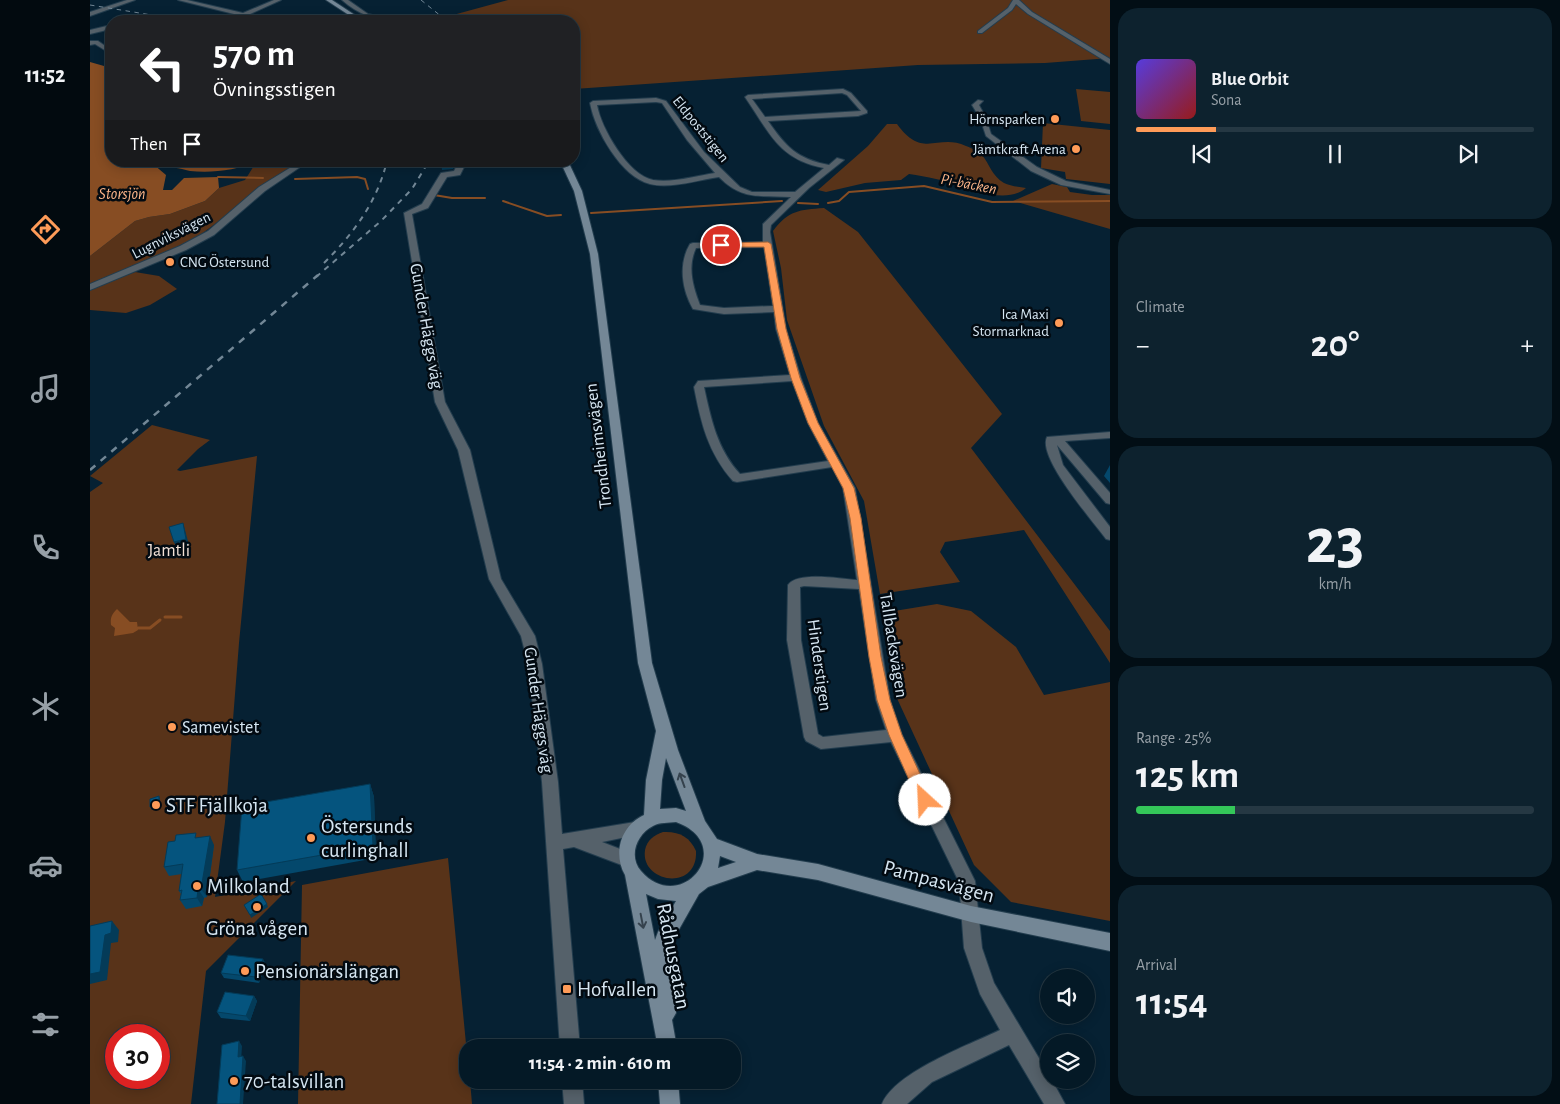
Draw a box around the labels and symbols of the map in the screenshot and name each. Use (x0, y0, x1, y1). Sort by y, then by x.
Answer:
street label: Eldpoststigen (670, 94, 732, 165)
place label: Hörnsparken (969, 112, 1045, 127)
marker: Hörnsparken (1049, 113, 1061, 125)
place label: Jämtkraft Arena (973, 142, 1066, 157)
marker: Jämtkraft Arena (1070, 143, 1082, 155)
water label: Pi-bäcken (939, 171, 998, 197)
water label: Storsjön (99, 186, 145, 203)
street label: Lugnviksvägen (130, 209, 213, 262)
pin (700, 224, 742, 266)
place label: CNG Östersund (180, 253, 269, 270)
marker: CNG Östersund (164, 256, 176, 268)
street label: Gunder Häggs väg (406, 262, 446, 390)
place label: Ica Maxi Stormarknad (972, 307, 1049, 339)
marker: Ica Maxi Stormarknad (1053, 317, 1065, 329)
street label: Trondheimsvägen (582, 382, 616, 509)
park label: Jamtli (148, 542, 190, 560)
street label: Tallbacksvägen (876, 591, 910, 699)
street label: Hinderstigen (804, 618, 834, 712)
street label: Gunder Häggs väg (520, 646, 556, 774)
place label: Samevistet (182, 719, 259, 737)
marker: Samevistet (166, 721, 178, 733)
one-way arrow (677, 773, 686, 788)
position arrow (898, 773, 950, 825)
place label: STF Fjällkoja (166, 795, 268, 816)
marker: STF Fjällkoja (150, 799, 162, 811)
place label: Östersunds curlinghall (321, 815, 413, 861)
marker: Östersunds curlinghall (305, 832, 317, 844)
street label: Pampasvägen (881, 857, 997, 906)
place label: Milkoland (207, 876, 290, 897)
marker: Milkoland (191, 880, 203, 892)
marker: Gröna vågen (251, 901, 263, 913)
street label: Rådhusgatan (653, 901, 694, 1011)
one-way arrow (638, 912, 648, 928)
place label: Gröna vågen (206, 918, 308, 939)
place label: Pensionärslängan (255, 961, 399, 982)
marker: Pensionärslängan (239, 965, 251, 977)
place label: Hofvallen (577, 979, 657, 1000)
marker: Hofvallen (561, 983, 573, 995)
speed limit sign: 30 (105, 1024, 170, 1089)
place label: 70-talsvillan (244, 1071, 344, 1092)
marker: 70-talsvillan (228, 1075, 240, 1087)

